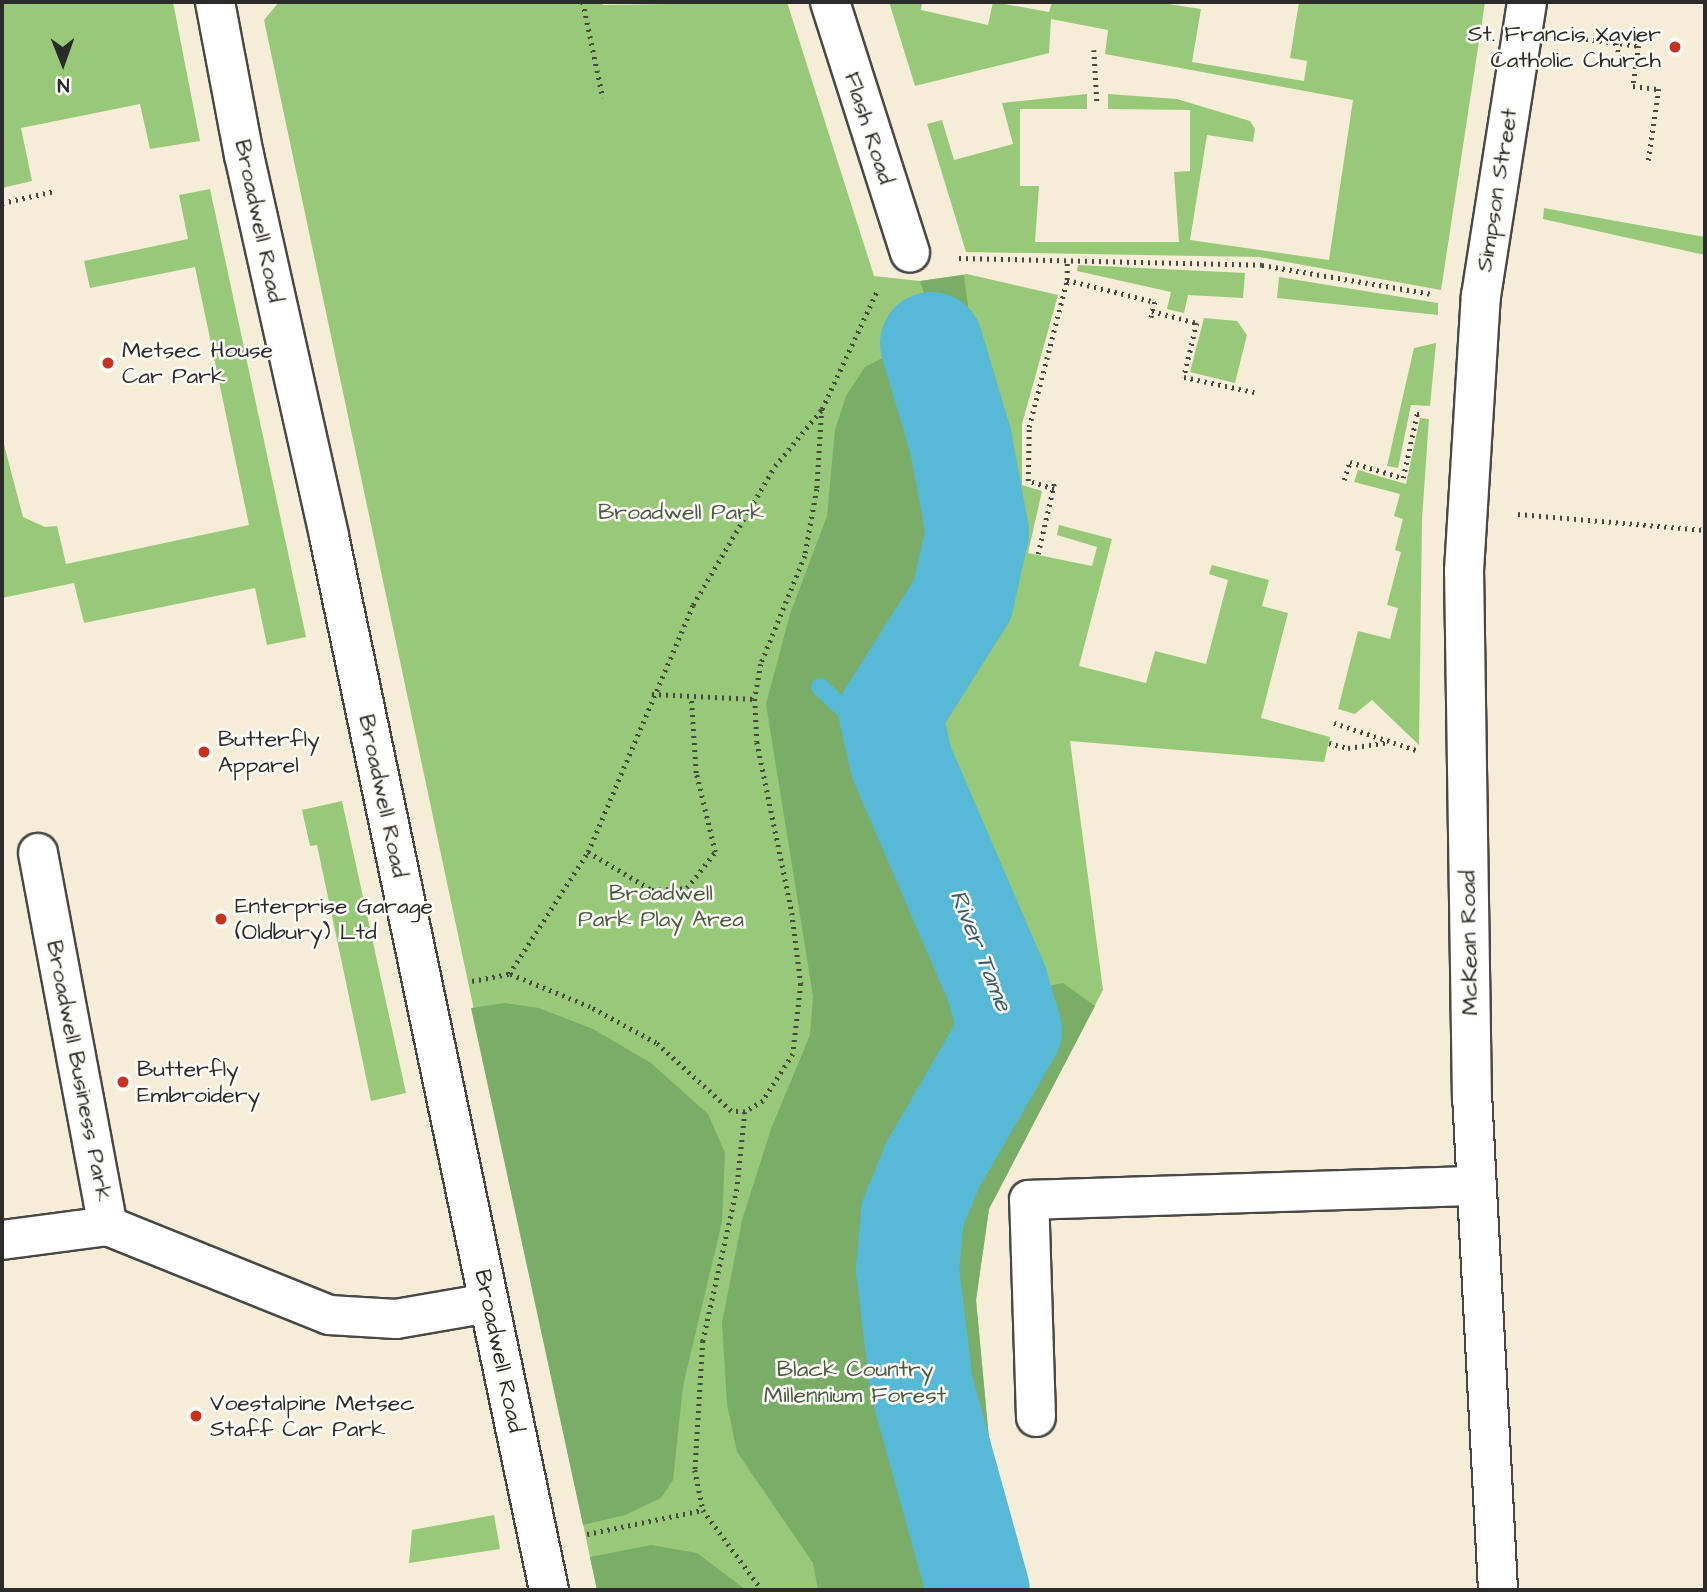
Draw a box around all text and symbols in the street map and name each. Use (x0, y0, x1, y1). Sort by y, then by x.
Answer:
place label: St. Francis Xavier Catholic Church (1468, 20, 1661, 74)
north arrow (28, 28, 98, 98)
marker: St. Francis Xavier Catholic Church (1667, 39, 1683, 55)
street label: Flash Road (838, 68, 900, 188)
text: N (57, 71, 70, 98)
street label: Simpson Street (1470, 106, 1524, 274)
street label: Broadwell Road (228, 137, 290, 305)
place label: Metsec House Car Park (122, 336, 273, 390)
marker: Metsec House Car Park (100, 355, 116, 371)
park label: Broadwell Park (598, 498, 764, 526)
street label: Broadwell Road (352, 712, 414, 880)
place label: Butterfly Apparel (218, 725, 320, 779)
marker: Butterfly Apparel (196, 744, 212, 760)
street label: McKean Road (1454, 870, 1484, 1016)
park label: Broadwell Park Play Area (578, 879, 744, 933)
water label: River Tame (943, 886, 1017, 1016)
place label: Enterprise Garage (Oldbury) Ltd (235, 892, 433, 946)
marker: Enterprise Garage (Oldbury) Ltd (213, 911, 229, 927)
street label: Broadwell Business Park (40, 938, 118, 1204)
place label: Butterfly Embroidery (137, 1055, 260, 1109)
marker: Butterfly Embroidery (115, 1074, 131, 1090)
street label: Broadwell Road (468, 1267, 530, 1435)
park label: Black Country Millennium Forest (764, 1355, 946, 1409)
place label: Voestalpine Metsec Staff Car Park (210, 1389, 415, 1443)
marker: Voestalpine Metsec Staff Car Park (188, 1408, 204, 1424)

